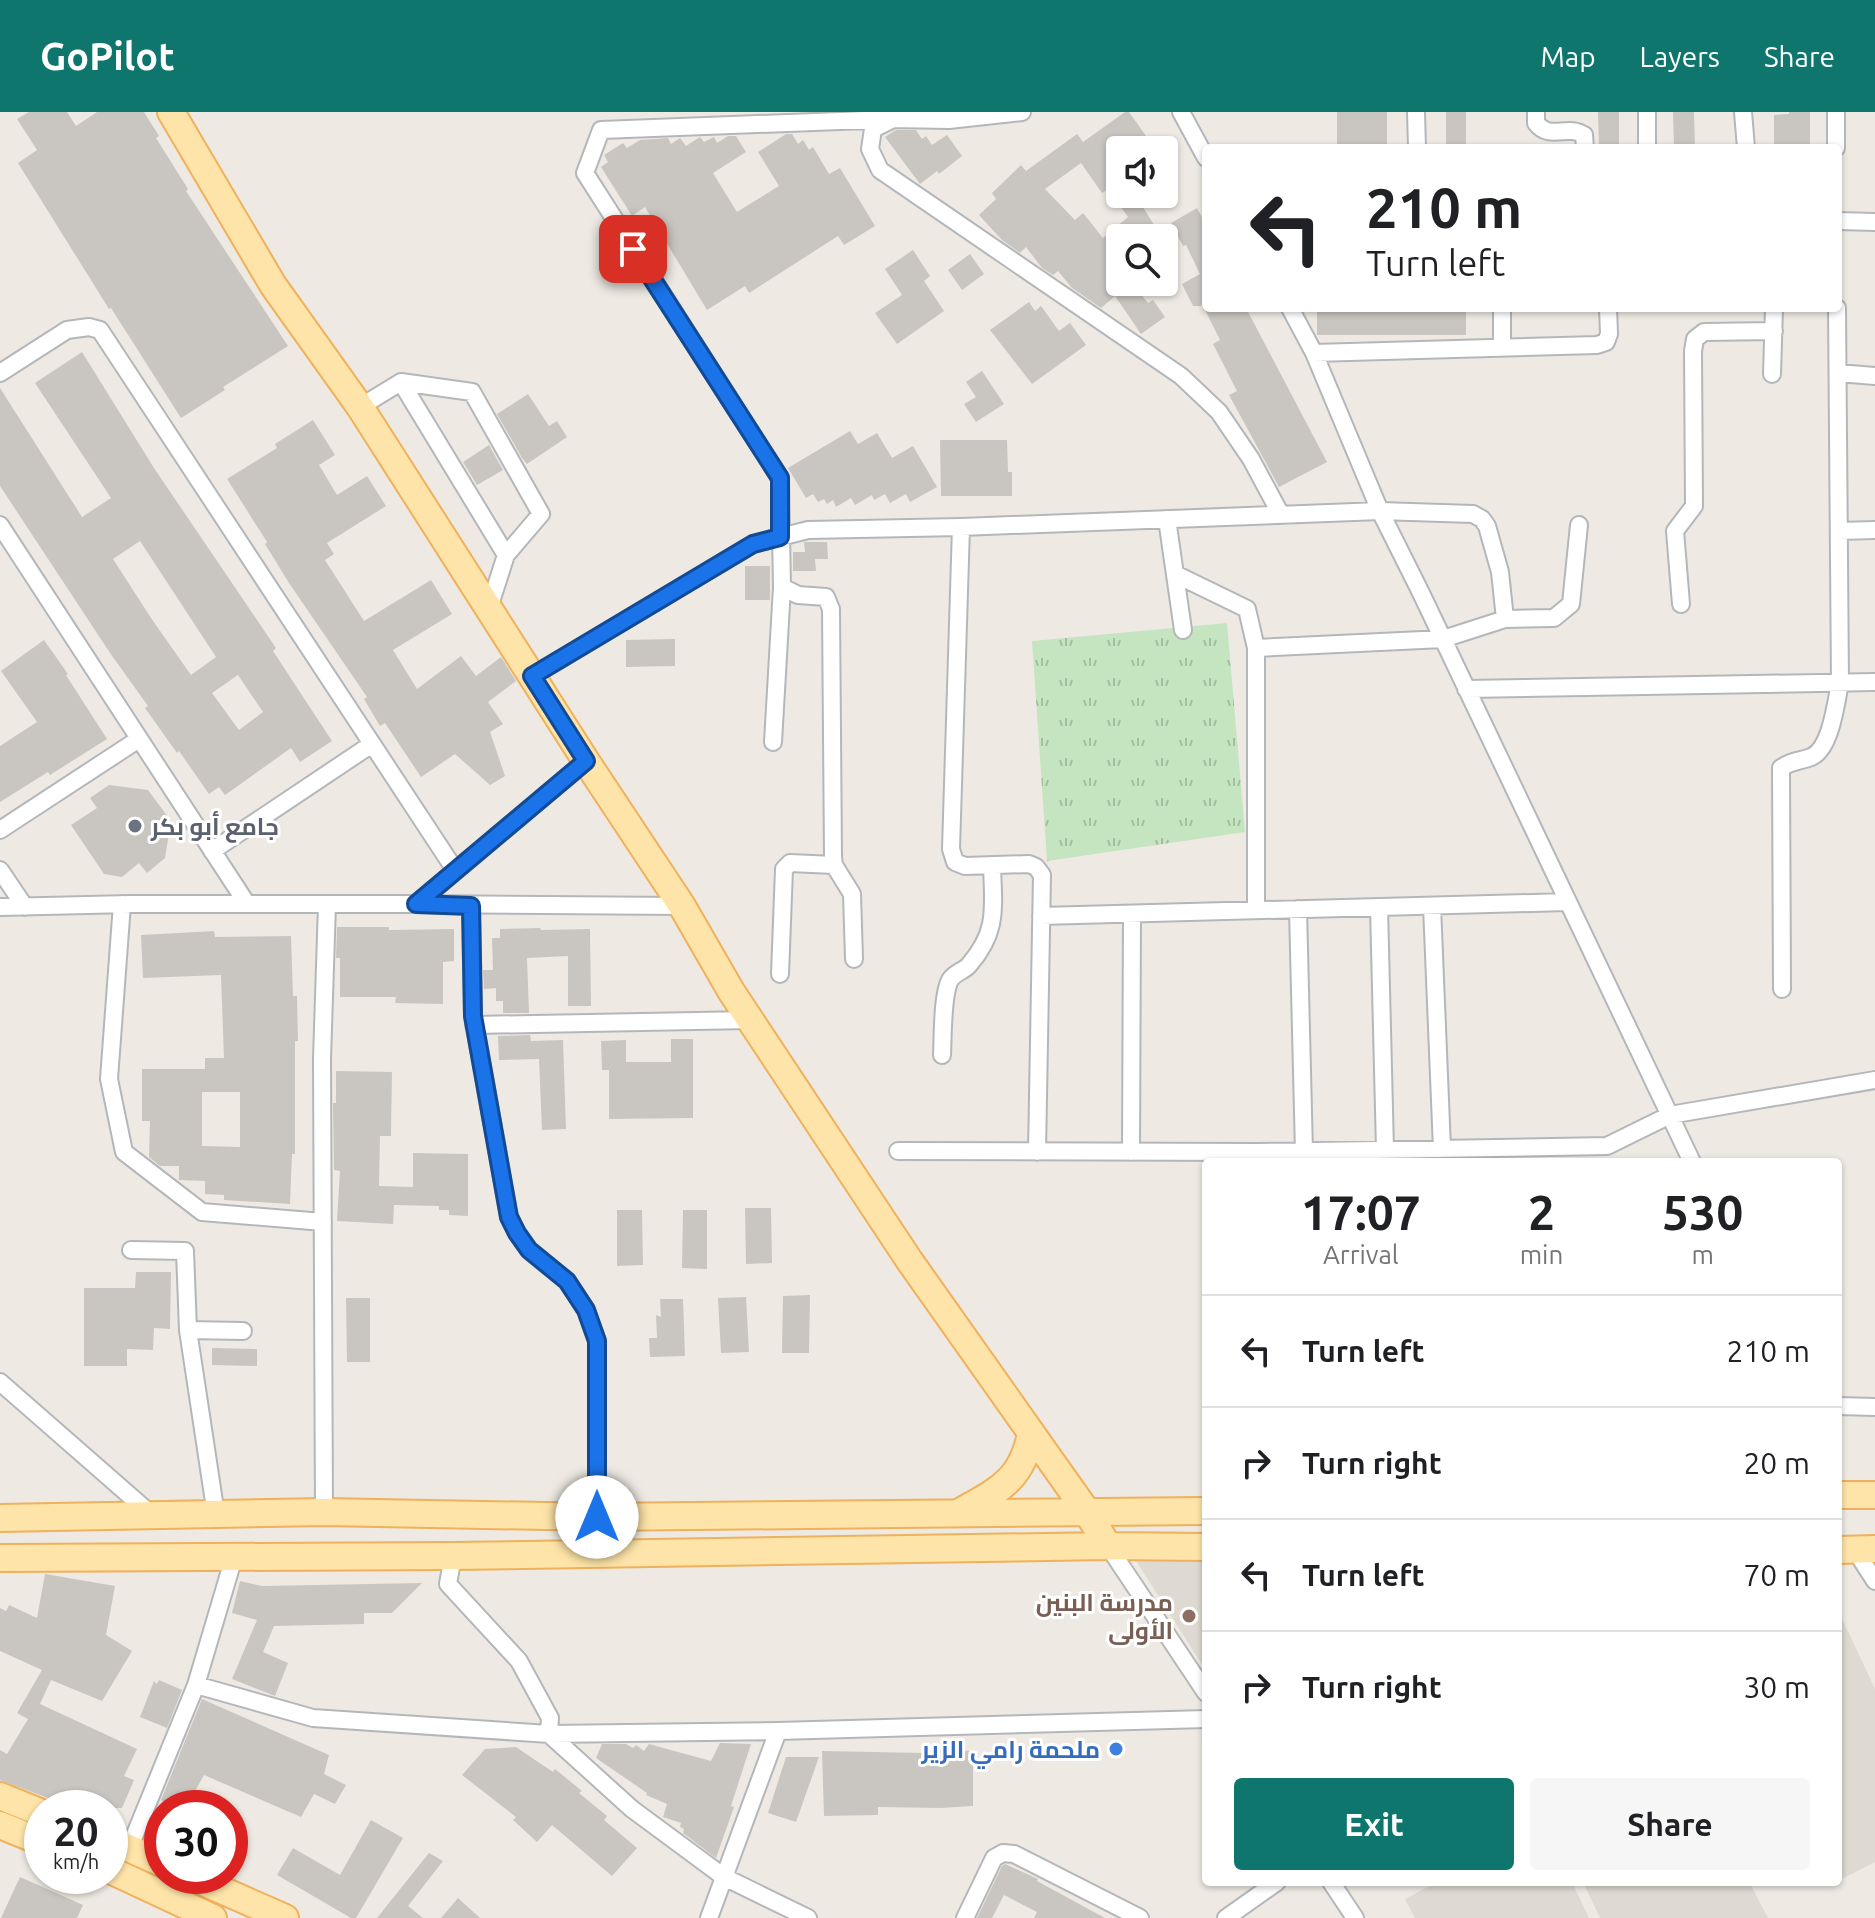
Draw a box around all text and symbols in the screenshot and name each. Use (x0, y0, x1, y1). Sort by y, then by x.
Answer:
text: GoPilot (40, 35, 175, 77)
text: Map (1540, 41, 1596, 72)
text: Layers (1640, 41, 1720, 72)
text: Share (1764, 41, 1835, 72)
map controls (1106, 136, 1178, 296)
button: sound (1106, 136, 1178, 208)
icon: left (1234, 176, 1338, 280)
text: 210 m (1366, 176, 1522, 239)
pin (599, 215, 667, 283)
button: search (1106, 224, 1178, 296)
icon: arrive (611, 227, 655, 271)
text: Turn left (1366, 242, 1505, 283)
place label: جامع أبو بكر (150, 811, 279, 843)
marker: جامع أبو بكر (126, 817, 144, 835)
text: 17:07 (1301, 1185, 1421, 1239)
text: 2 (1528, 1185, 1555, 1239)
text: 530 (1662, 1185, 1743, 1239)
text: Arrival (1323, 1240, 1399, 1269)
text: min (1520, 1240, 1563, 1269)
text: m (1691, 1240, 1714, 1269)
icon: left (1234, 1329, 1278, 1373)
text: Turn left (1302, 1334, 1424, 1368)
text: 210 m (1726, 1334, 1810, 1368)
icon: right (1234, 1441, 1278, 1485)
text: Turn right (1302, 1446, 1442, 1480)
text: 20 m (1743, 1446, 1810, 1480)
position arrow (555, 1475, 639, 1559)
icon: left (1234, 1553, 1278, 1597)
text: Turn left (1302, 1558, 1424, 1592)
text: 70 m (1743, 1558, 1810, 1592)
place label: مدرسة البنين الأولى (1036, 1589, 1173, 1645)
marker: مدرسة البنين الأولى (1180, 1607, 1198, 1625)
icon: right (1234, 1665, 1278, 1709)
text: Turn right (1302, 1670, 1442, 1704)
text: 30 m (1743, 1670, 1810, 1704)
place label: ملحمة رامي الزير (920, 1736, 1100, 1769)
marker: ملحمة رامي الزير (1107, 1740, 1125, 1758)
button: Exit (1234, 1778, 1514, 1870)
button: Share (1530, 1778, 1810, 1870)
speed limit sign: 30 (144, 1790, 248, 1894)
text: 20 (53, 1809, 99, 1854)
text: km/h (53, 1850, 99, 1873)

